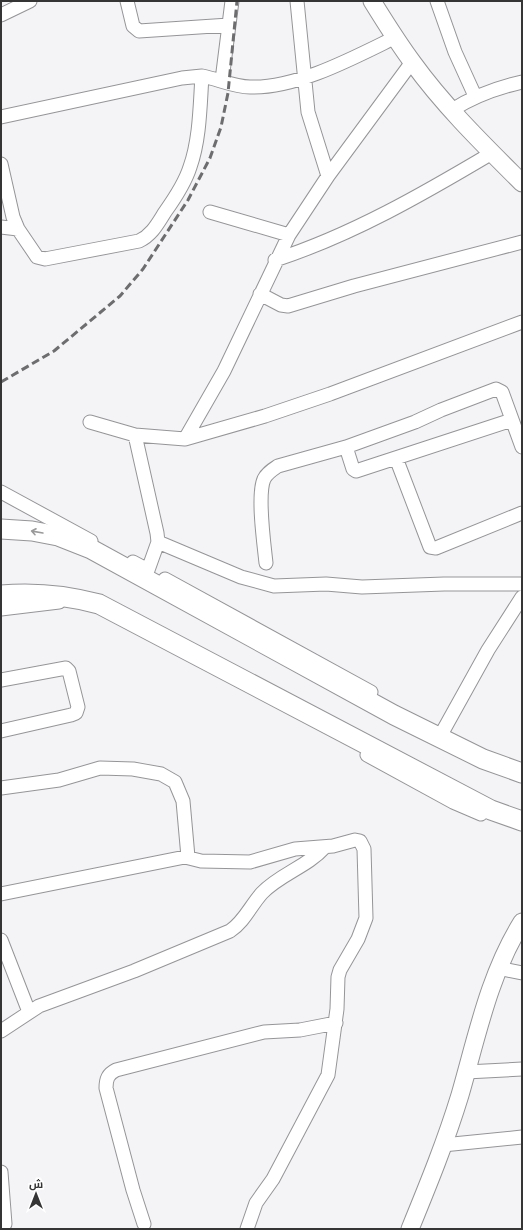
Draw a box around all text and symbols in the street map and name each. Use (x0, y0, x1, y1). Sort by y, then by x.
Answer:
one-way arrow (31, 528, 44, 536)
north arrow (16, 1174, 56, 1214)
text: ش (29, 1177, 43, 1192)

